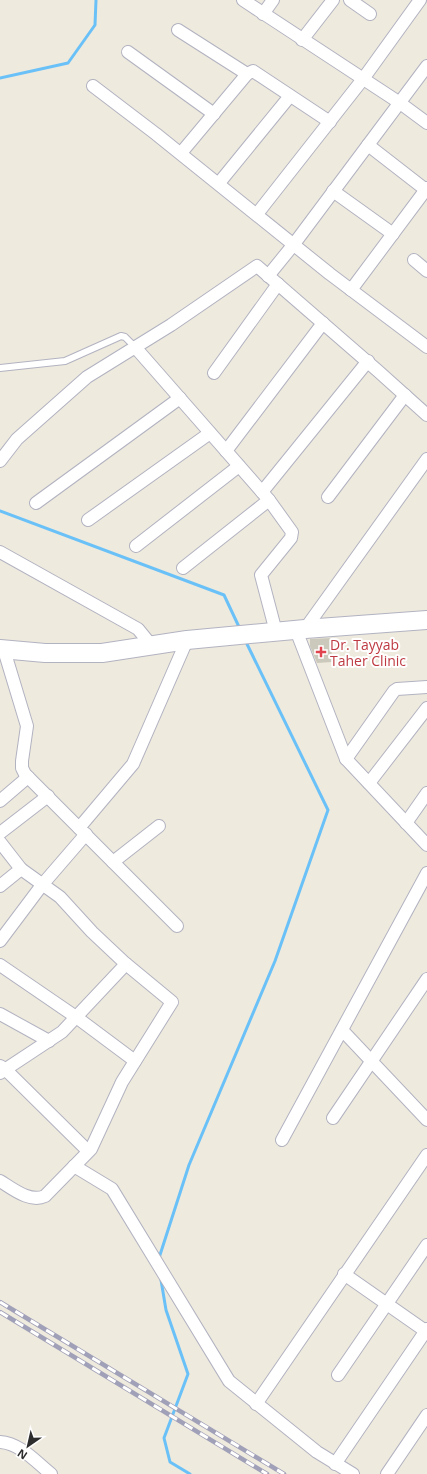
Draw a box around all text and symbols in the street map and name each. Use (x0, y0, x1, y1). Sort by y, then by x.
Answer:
place label: Dr. Tayyab Taher Clinic (330, 635, 406, 670)
marker: Dr. Tayyab Taher Clinic (315, 646, 327, 658)
north arrow (8, 1426, 48, 1466)
text: N (14, 1446, 30, 1463)

